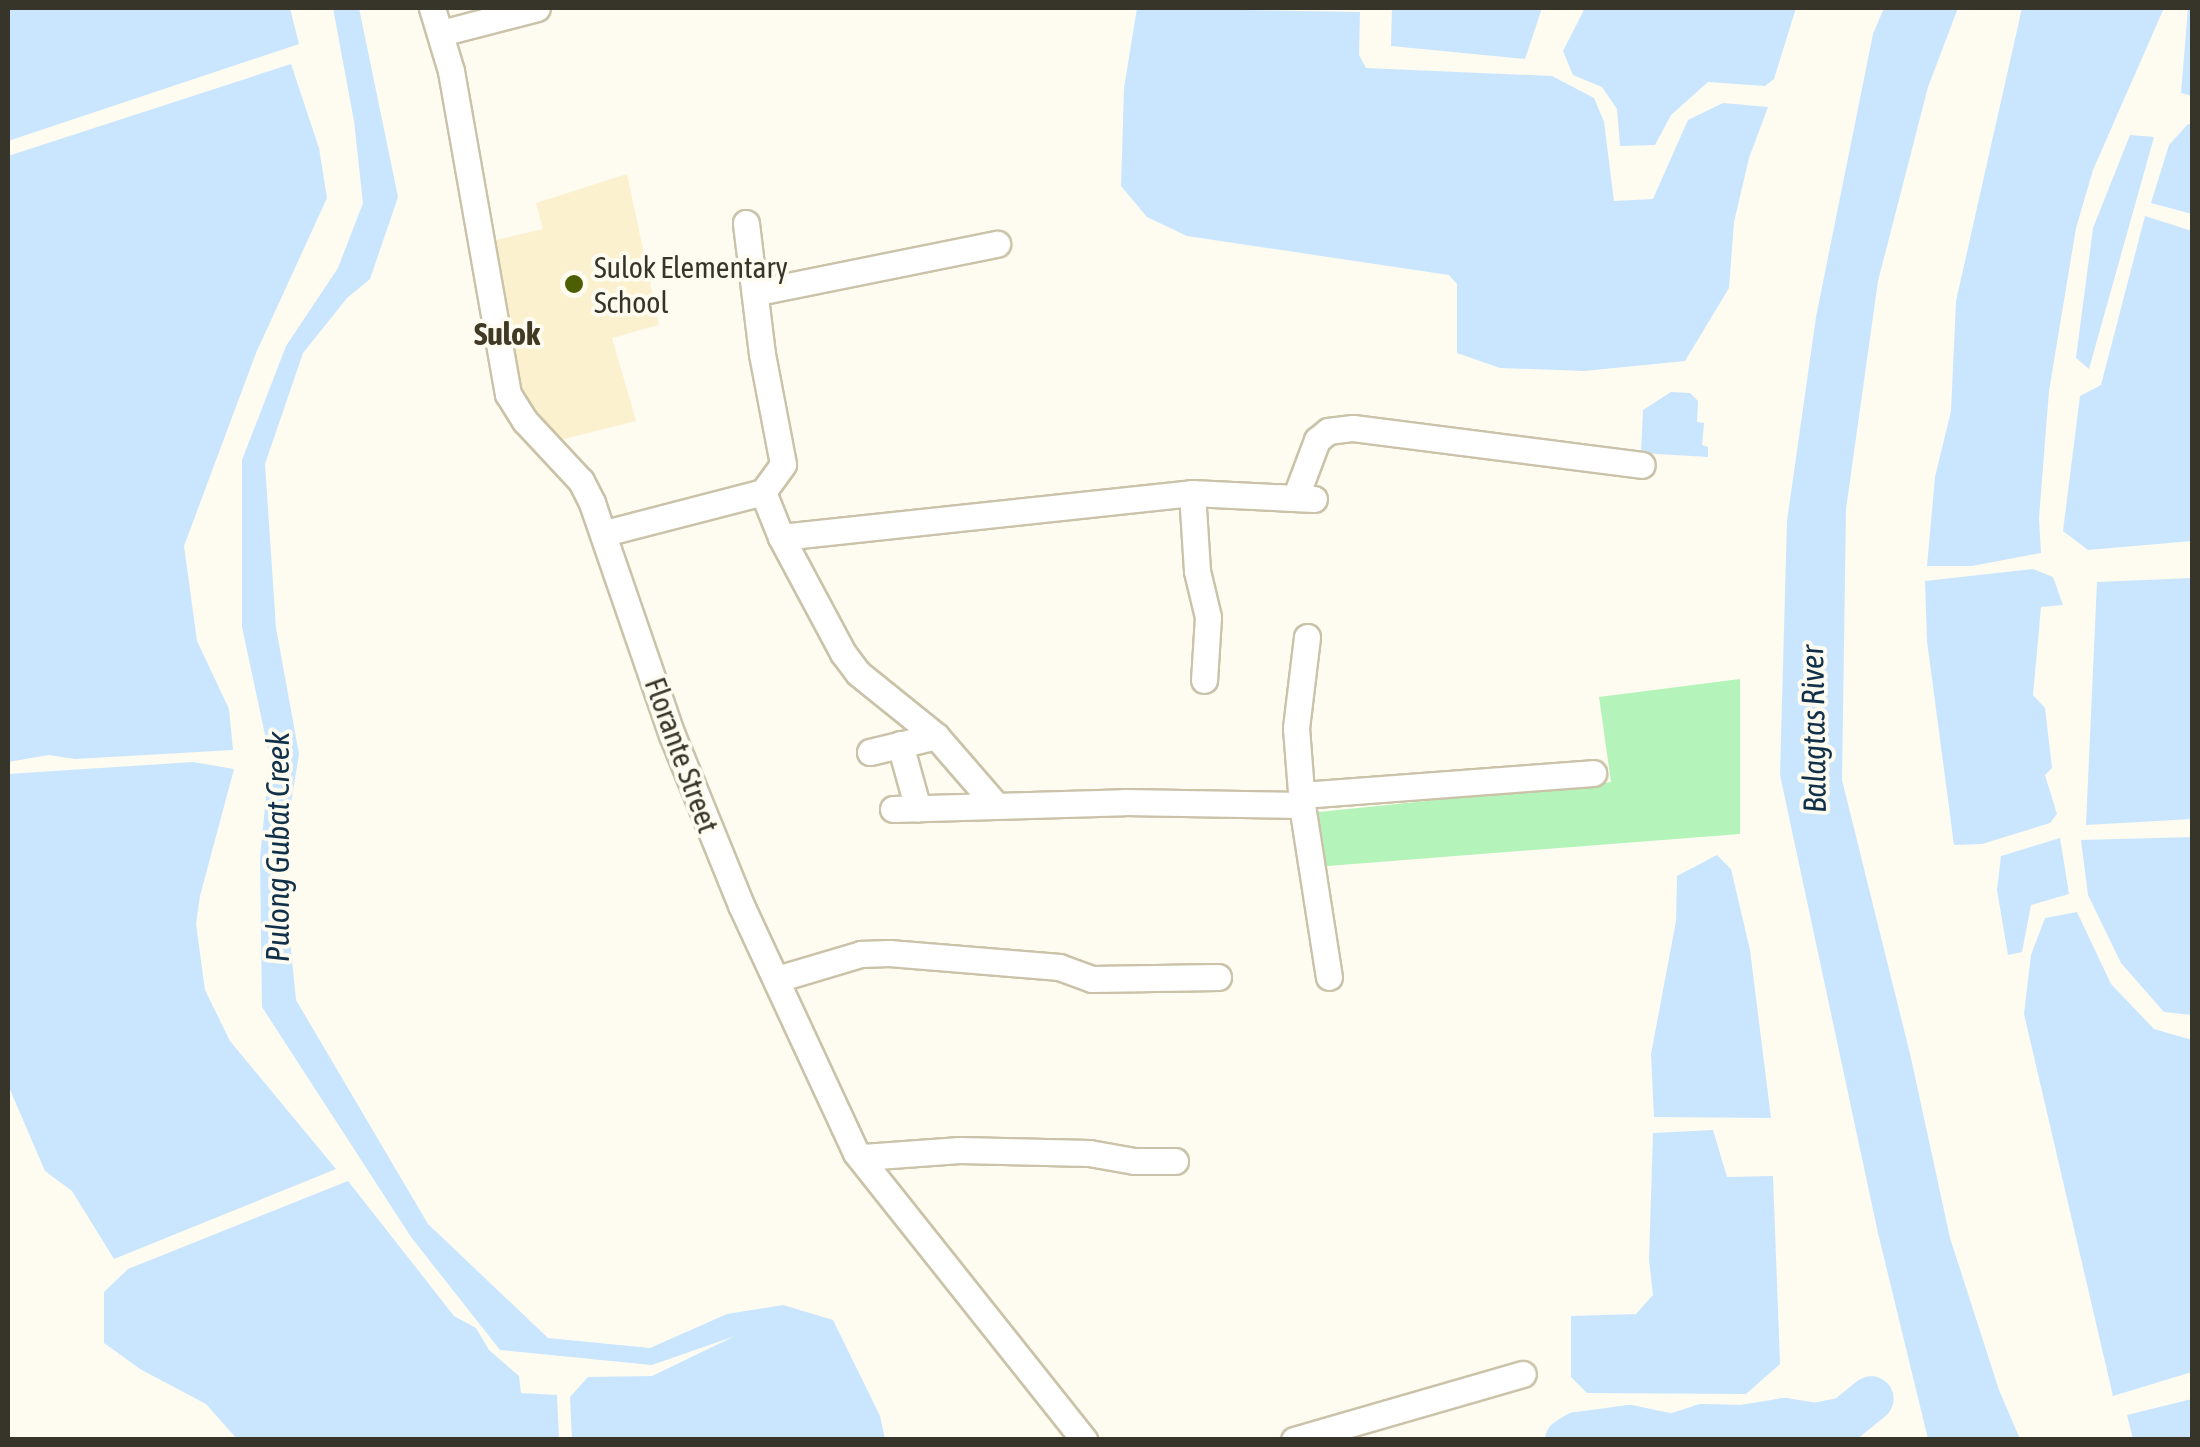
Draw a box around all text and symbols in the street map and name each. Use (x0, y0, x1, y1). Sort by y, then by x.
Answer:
place label: Sulok Elementary School (594, 249, 788, 320)
marker: Sulok Elementary School (563, 273, 585, 295)
district label: Sulok (474, 315, 540, 353)
water label: Balagtas River (1793, 645, 1835, 813)
street label: Florante Street (637, 673, 727, 837)
water label: Pulong Gubat Creek (259, 732, 297, 962)

